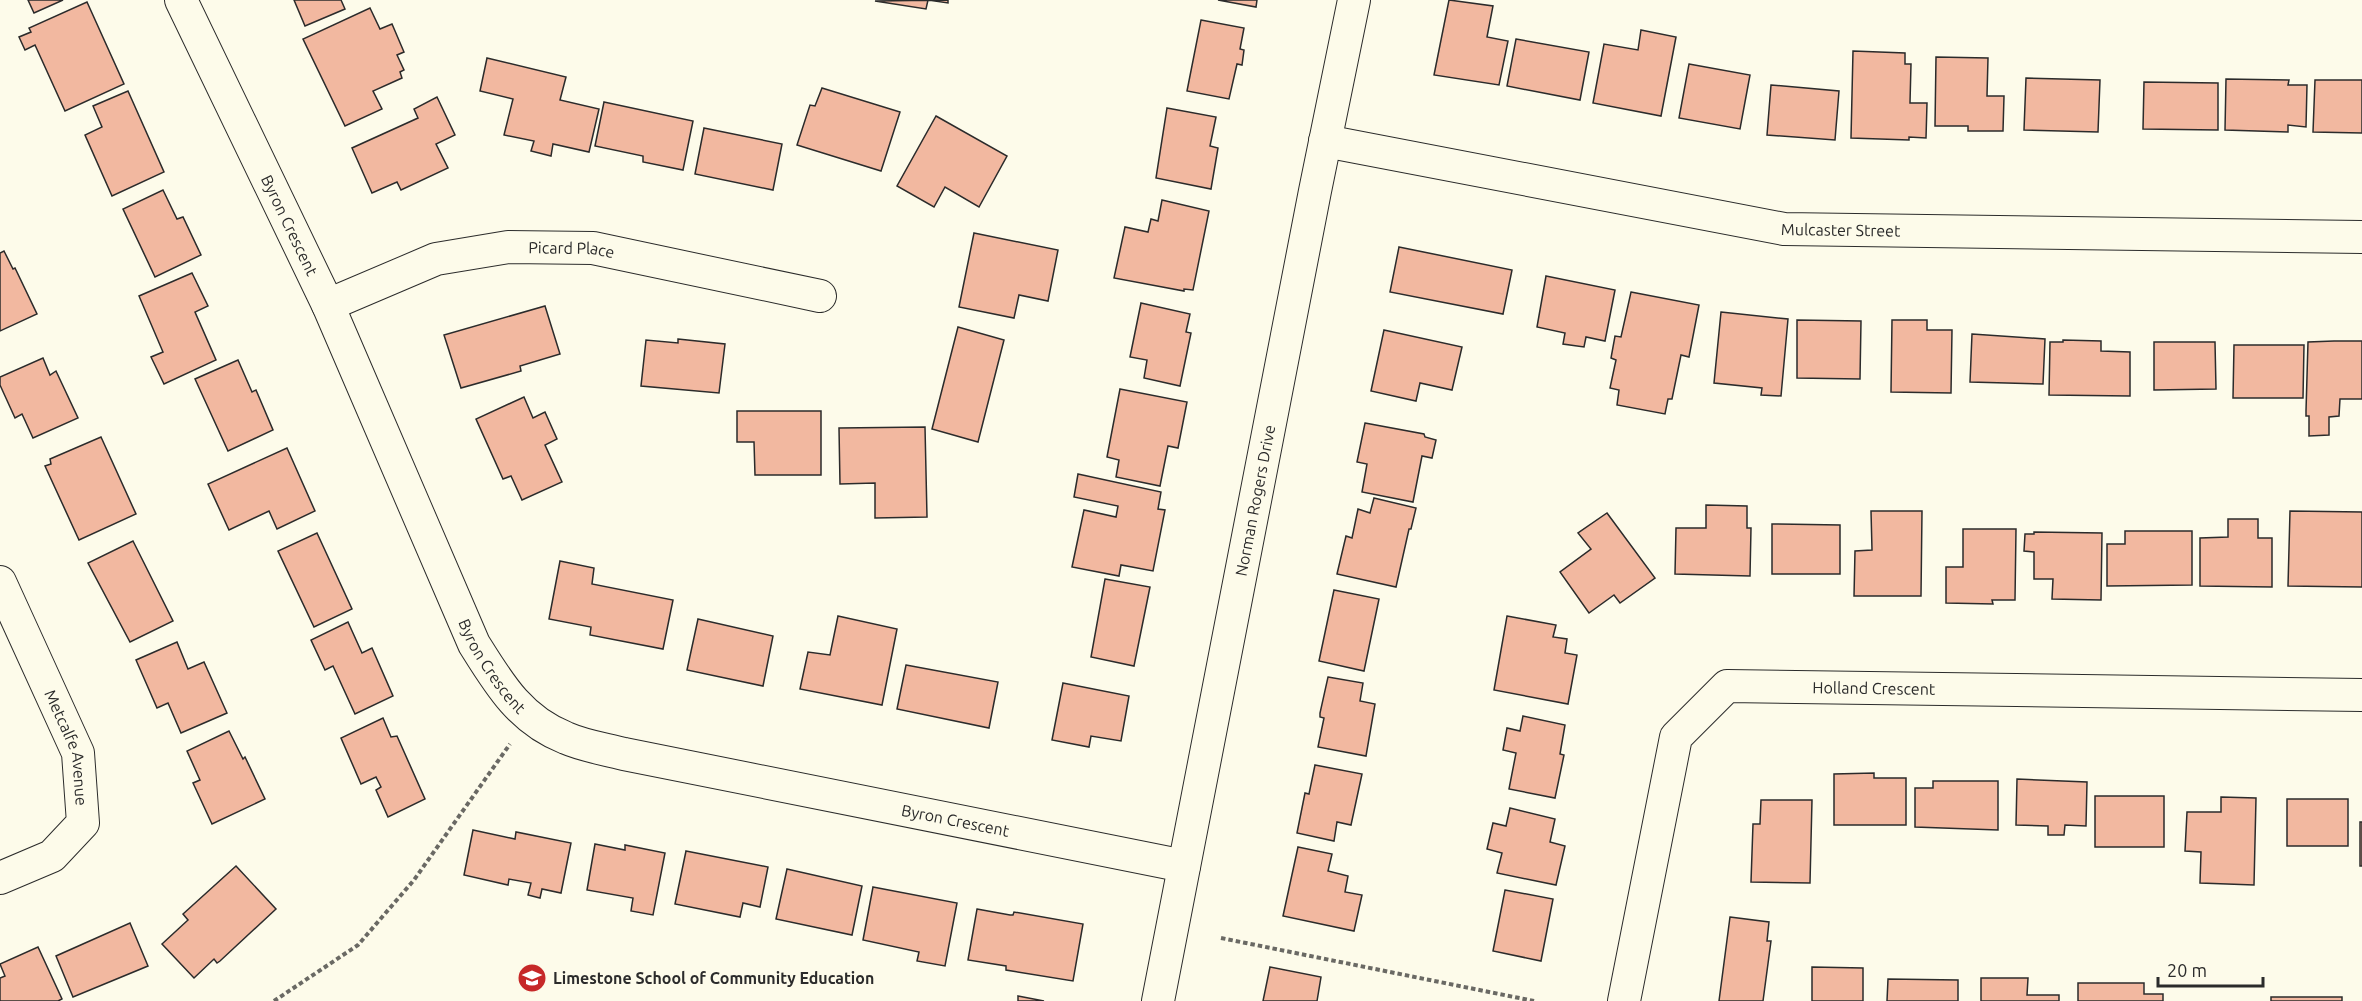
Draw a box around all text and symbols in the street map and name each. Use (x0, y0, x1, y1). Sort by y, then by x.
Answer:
street label: Byron Crescent (258, 172, 322, 279)
street label: Mulcaster Street (1781, 220, 1901, 240)
street label: Picard Place (528, 238, 616, 261)
street label: Norman Rogers Drive (1232, 423, 1279, 577)
street label: Byron Crescent (455, 616, 530, 718)
street label: Holland Crescent (1812, 678, 1936, 698)
street label: Metcalfe Avenue (41, 687, 91, 806)
street label: Byron Crescent (900, 801, 1011, 840)
scale bar (2158, 950, 2263, 988)
text: 20 m (2167, 960, 2207, 980)
school or university icon: Limestone School of Community Education (516, 962, 548, 994)
place label: Limestone School of Community Education (553, 969, 874, 987)

